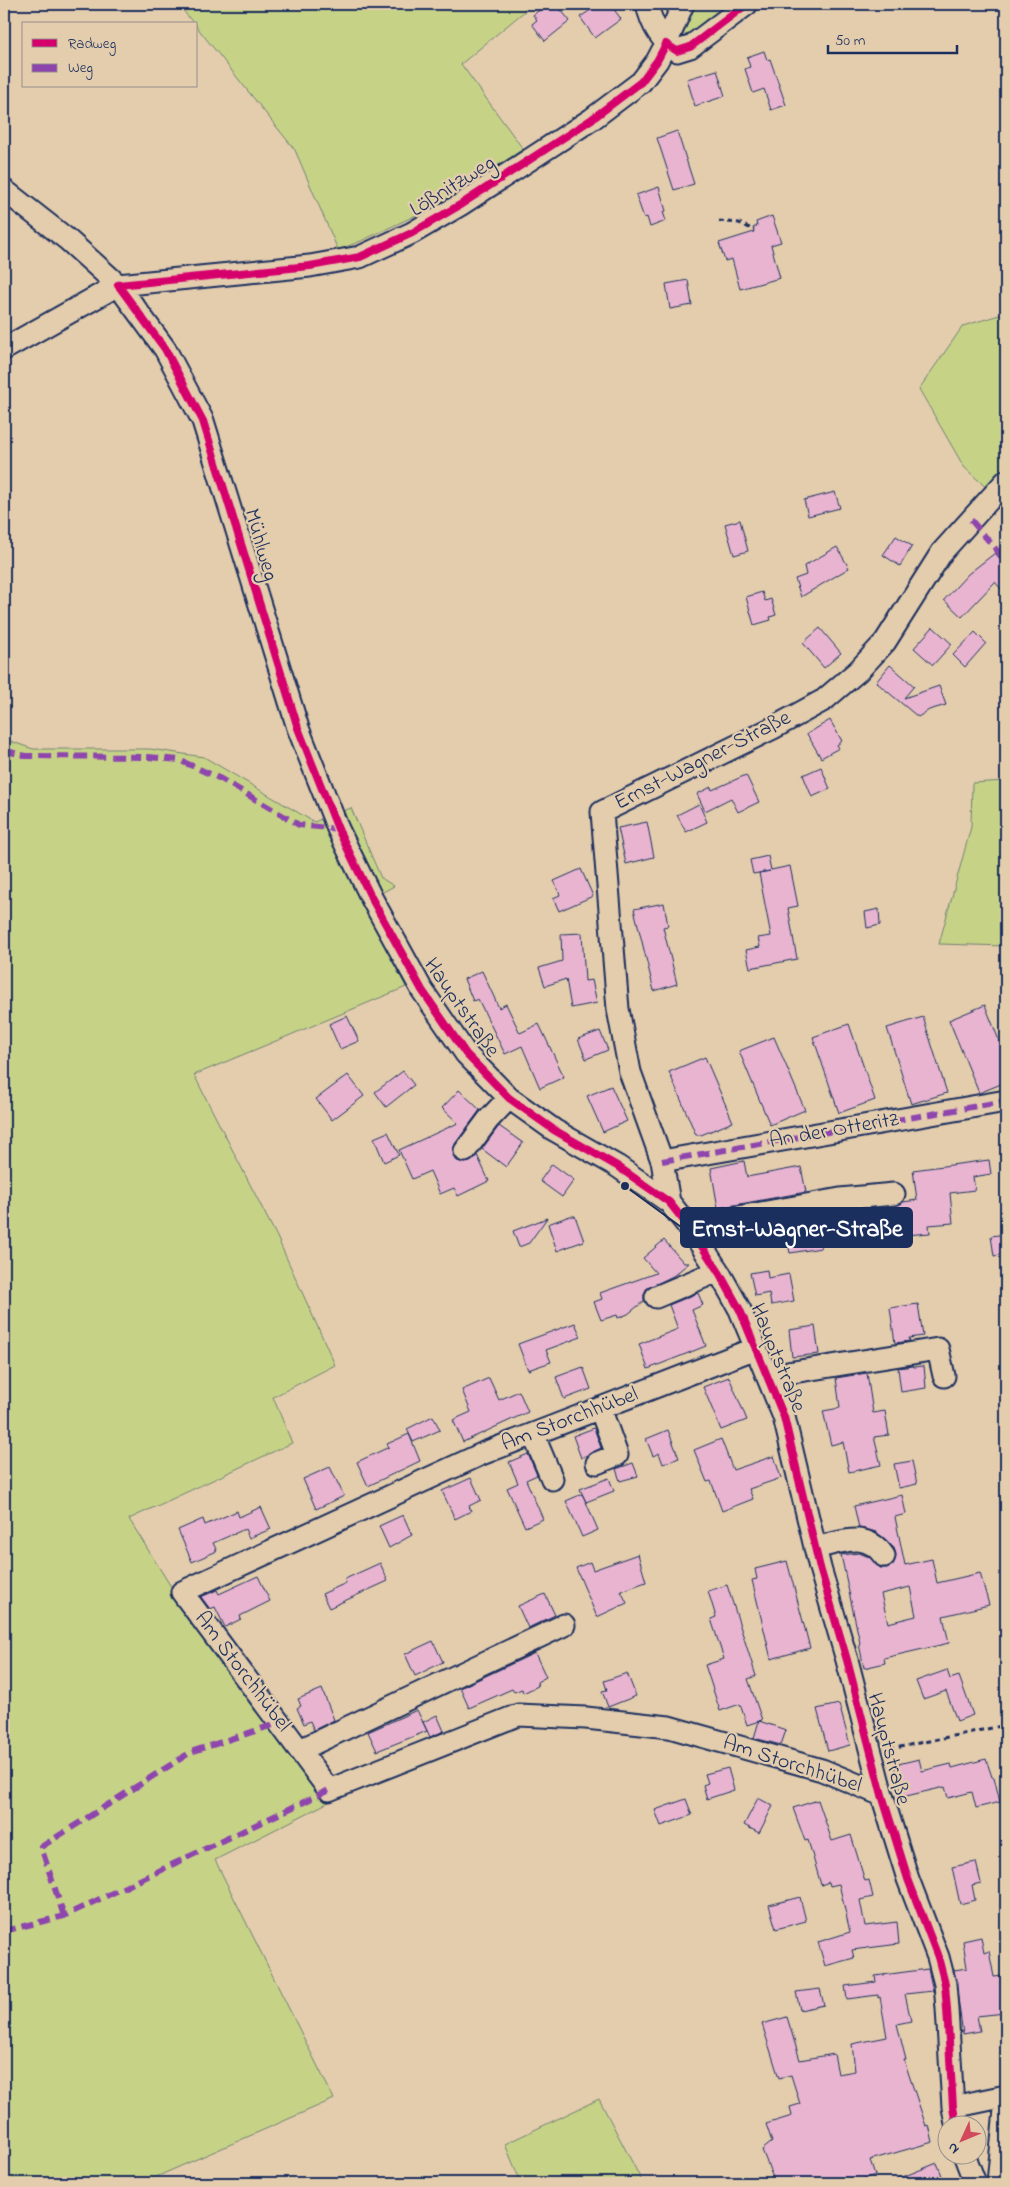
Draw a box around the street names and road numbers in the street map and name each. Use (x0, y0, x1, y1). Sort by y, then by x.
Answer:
street label: Lößnitzweg (404, 148, 503, 227)
street label: Mühlweg (233, 505, 286, 585)
street label: Ernst-Wagner-Straße (609, 703, 797, 820)
street label: Hauptstraße (415, 952, 507, 1064)
street label: An der Otteritz (767, 1104, 902, 1158)
street label: Hauptstraße (741, 1299, 813, 1418)
street label: Am Storchhübel (497, 1379, 643, 1461)
street label: Am Storchhübel (186, 1605, 298, 1739)
street label: Hauptstraße (858, 1689, 918, 1809)
street label: Am Storchhübel (718, 1727, 866, 1803)

